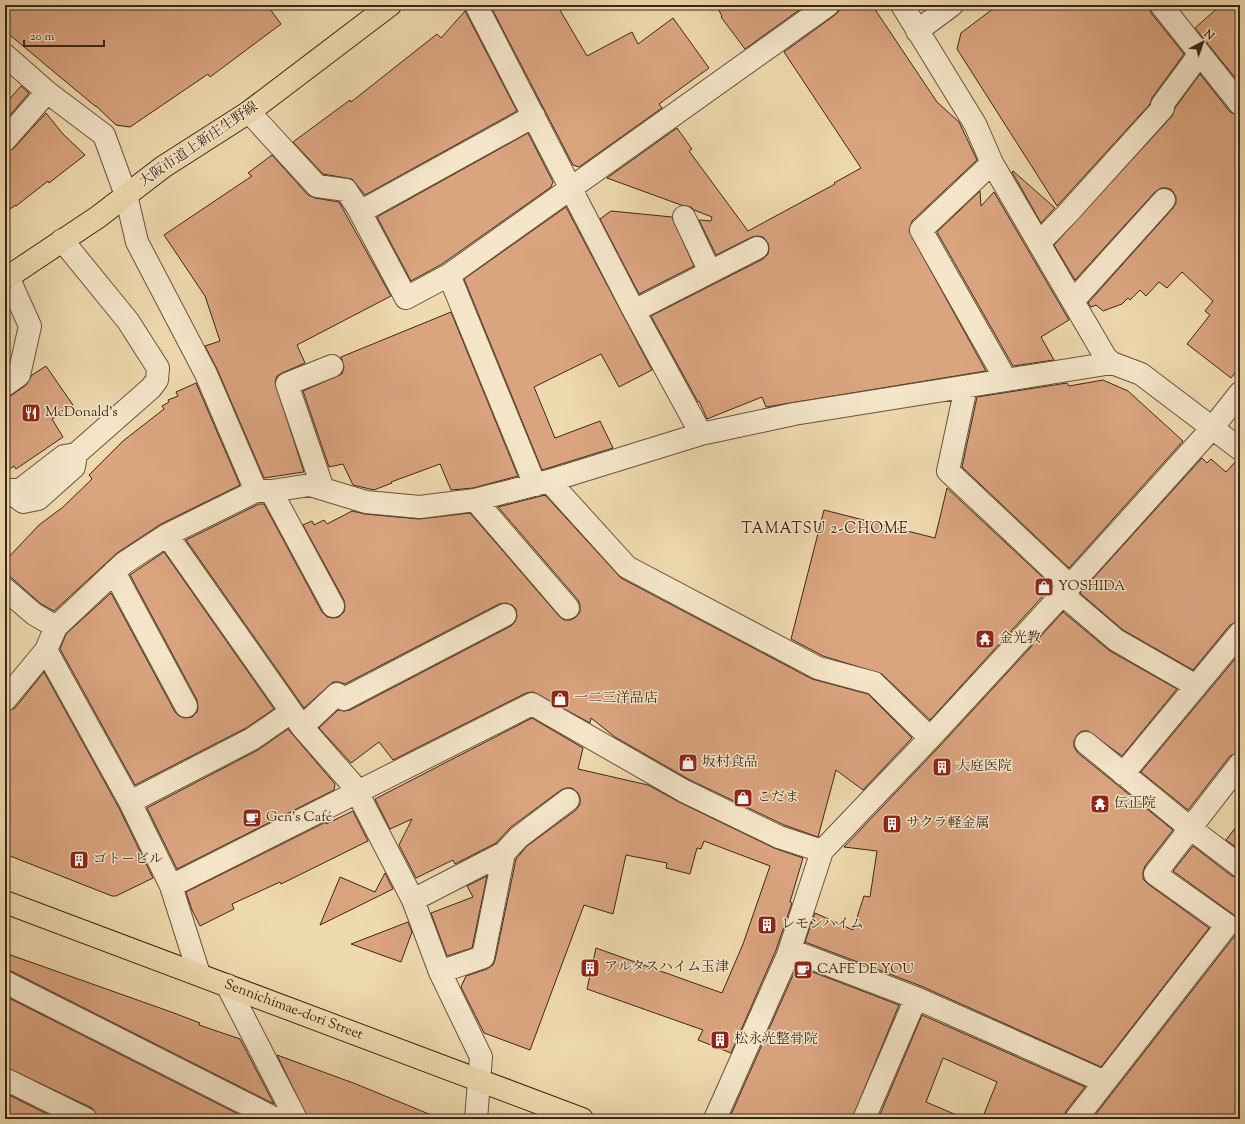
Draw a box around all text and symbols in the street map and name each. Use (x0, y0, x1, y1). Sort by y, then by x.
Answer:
scale bar (24, 22, 104, 48)
north arrow (1183, 22, 1223, 62)
text: N (1200, 26, 1218, 44)
text: 20 m (30, 28, 55, 46)
street label: 大阪市道上新庄生野線 (135, 98, 263, 192)
restaurant icon: McDonald's (20, 402, 42, 424)
place label: McDonald's (45, 403, 118, 423)
district label: TAMATSU 2-CHOME (741, 519, 909, 540)
shop icon: YOSHIDA (1033, 576, 1055, 598)
place label: YOSHIDA (1058, 577, 1126, 597)
temple icon: 金光教 (974, 628, 996, 650)
place label: 金光教 (999, 629, 1041, 649)
shop icon: 一二三洋品店 (549, 688, 571, 710)
place label: 一二三洋品店 (574, 689, 658, 709)
shop icon: 坂村食品 (677, 752, 699, 774)
place label: 坂村食品 (702, 753, 758, 773)
building icon: 大庭医院 (931, 756, 953, 778)
place label: 大庭医院 (956, 757, 1012, 777)
shop icon: こだま (732, 787, 754, 809)
place label: こだま (757, 788, 799, 808)
temple icon: 伝正院 (1089, 793, 1111, 815)
place label: 伝正院 (1114, 794, 1156, 814)
cafe icon: Gen’s Café (241, 807, 263, 829)
place label: Gen’s Café (266, 808, 332, 828)
building icon: サクラ軽金属 (881, 813, 903, 835)
place label: サクラ軽金属 (906, 814, 989, 834)
building icon: ゴトービル (68, 849, 90, 871)
place label: ゴトービル (93, 850, 163, 870)
building icon: レモンハイム (756, 914, 778, 936)
place label: レモンハイム (781, 915, 864, 935)
building icon: アルタスハイム玉津 (579, 957, 601, 979)
place label: アルタスハイム玉津 (604, 958, 729, 978)
cafe icon: CAFE DE YOU (792, 959, 814, 981)
place label: CAFE DE YOU (817, 960, 914, 980)
street label: Sennichimae-dori Street (221, 975, 366, 1046)
building icon: 松永光整骨院 (709, 1029, 731, 1051)
place label: 松永光整骨院 (734, 1030, 818, 1050)

